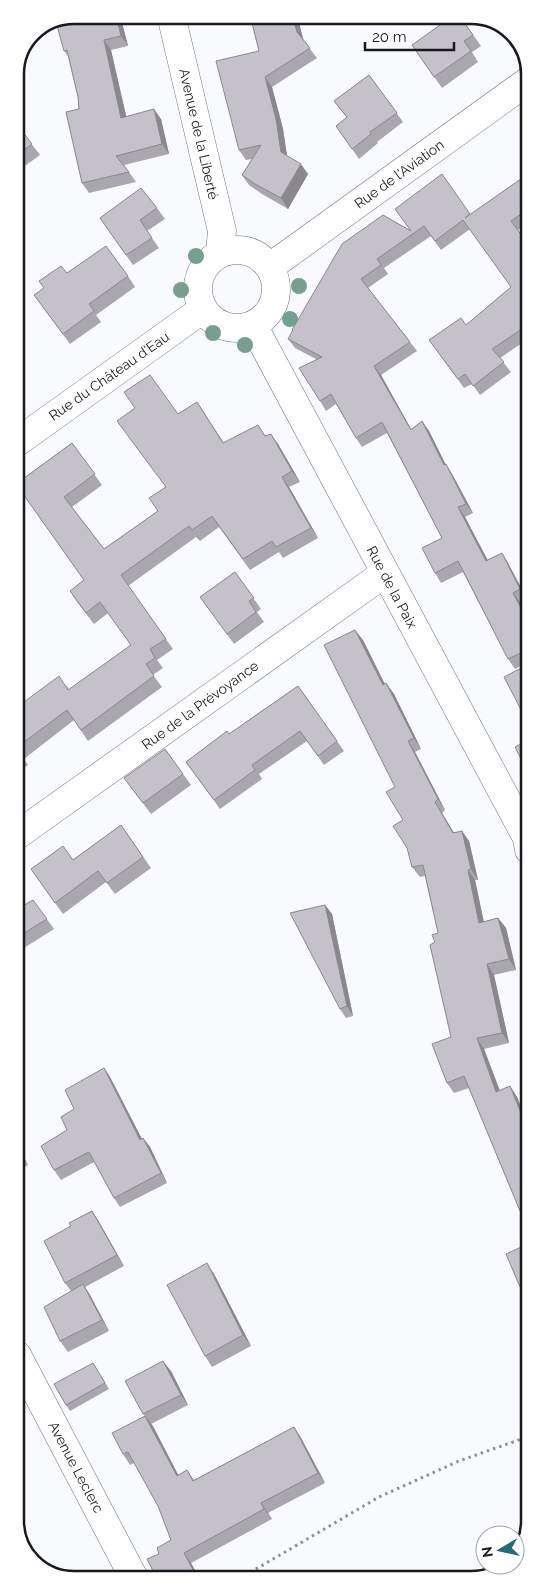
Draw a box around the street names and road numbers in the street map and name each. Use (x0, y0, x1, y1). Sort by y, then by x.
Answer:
street label: Avenue de la Liberté (176, 67, 222, 201)
street label: Rue de l'Aviation (351, 136, 447, 212)
street label: Rue du Château d'Eau (46, 328, 172, 424)
street label: Rue de la Paix (364, 543, 420, 631)
street label: Rue de la Prévoyance (139, 657, 261, 753)
street label: Avenue Leclerc (45, 1419, 107, 1516)

